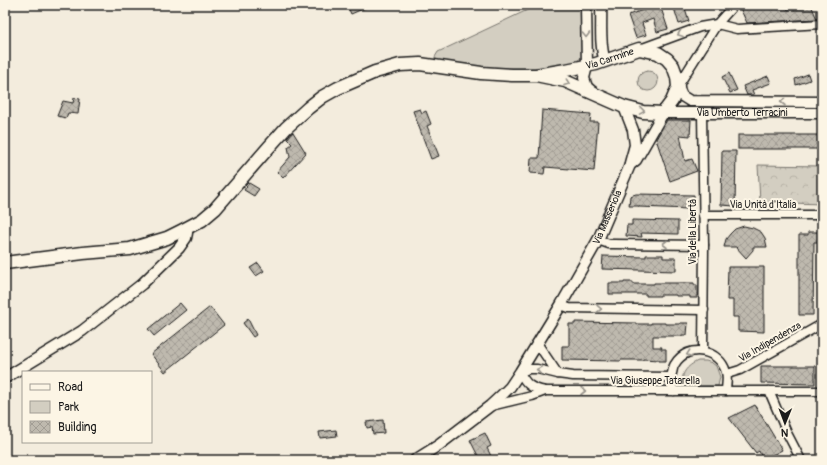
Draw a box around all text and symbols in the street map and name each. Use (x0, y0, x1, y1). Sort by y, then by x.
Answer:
one-way arrow (676, 30, 683, 38)
one-way arrow (582, 32, 590, 38)
street label: Via Carmine (584, 45, 635, 72)
one-way arrow (563, 78, 570, 86)
one-way arrow (780, 98, 786, 106)
one-way arrow (639, 106, 645, 115)
street label: Via Umberto Terracini (696, 107, 788, 119)
street label: Via Masseriola (591, 188, 625, 247)
street label: Via della Libertà (687, 199, 699, 265)
street label: Via Unità d'Italia (730, 199, 797, 211)
one-way arrow (662, 240, 668, 248)
one-way arrow (596, 304, 602, 313)
street label: Via Indipendenza (737, 319, 804, 365)
one-way arrow (685, 349, 692, 357)
one-way arrow (536, 366, 542, 375)
legend (22, 371, 152, 443)
street label: Via Giuseppe Tatarella (610, 375, 700, 387)
text: Road (58, 380, 83, 395)
one-way arrow (580, 387, 586, 395)
text: Park (58, 400, 79, 415)
north arrow (765, 403, 805, 443)
text: Building (58, 420, 97, 435)
text: N (780, 426, 789, 439)

